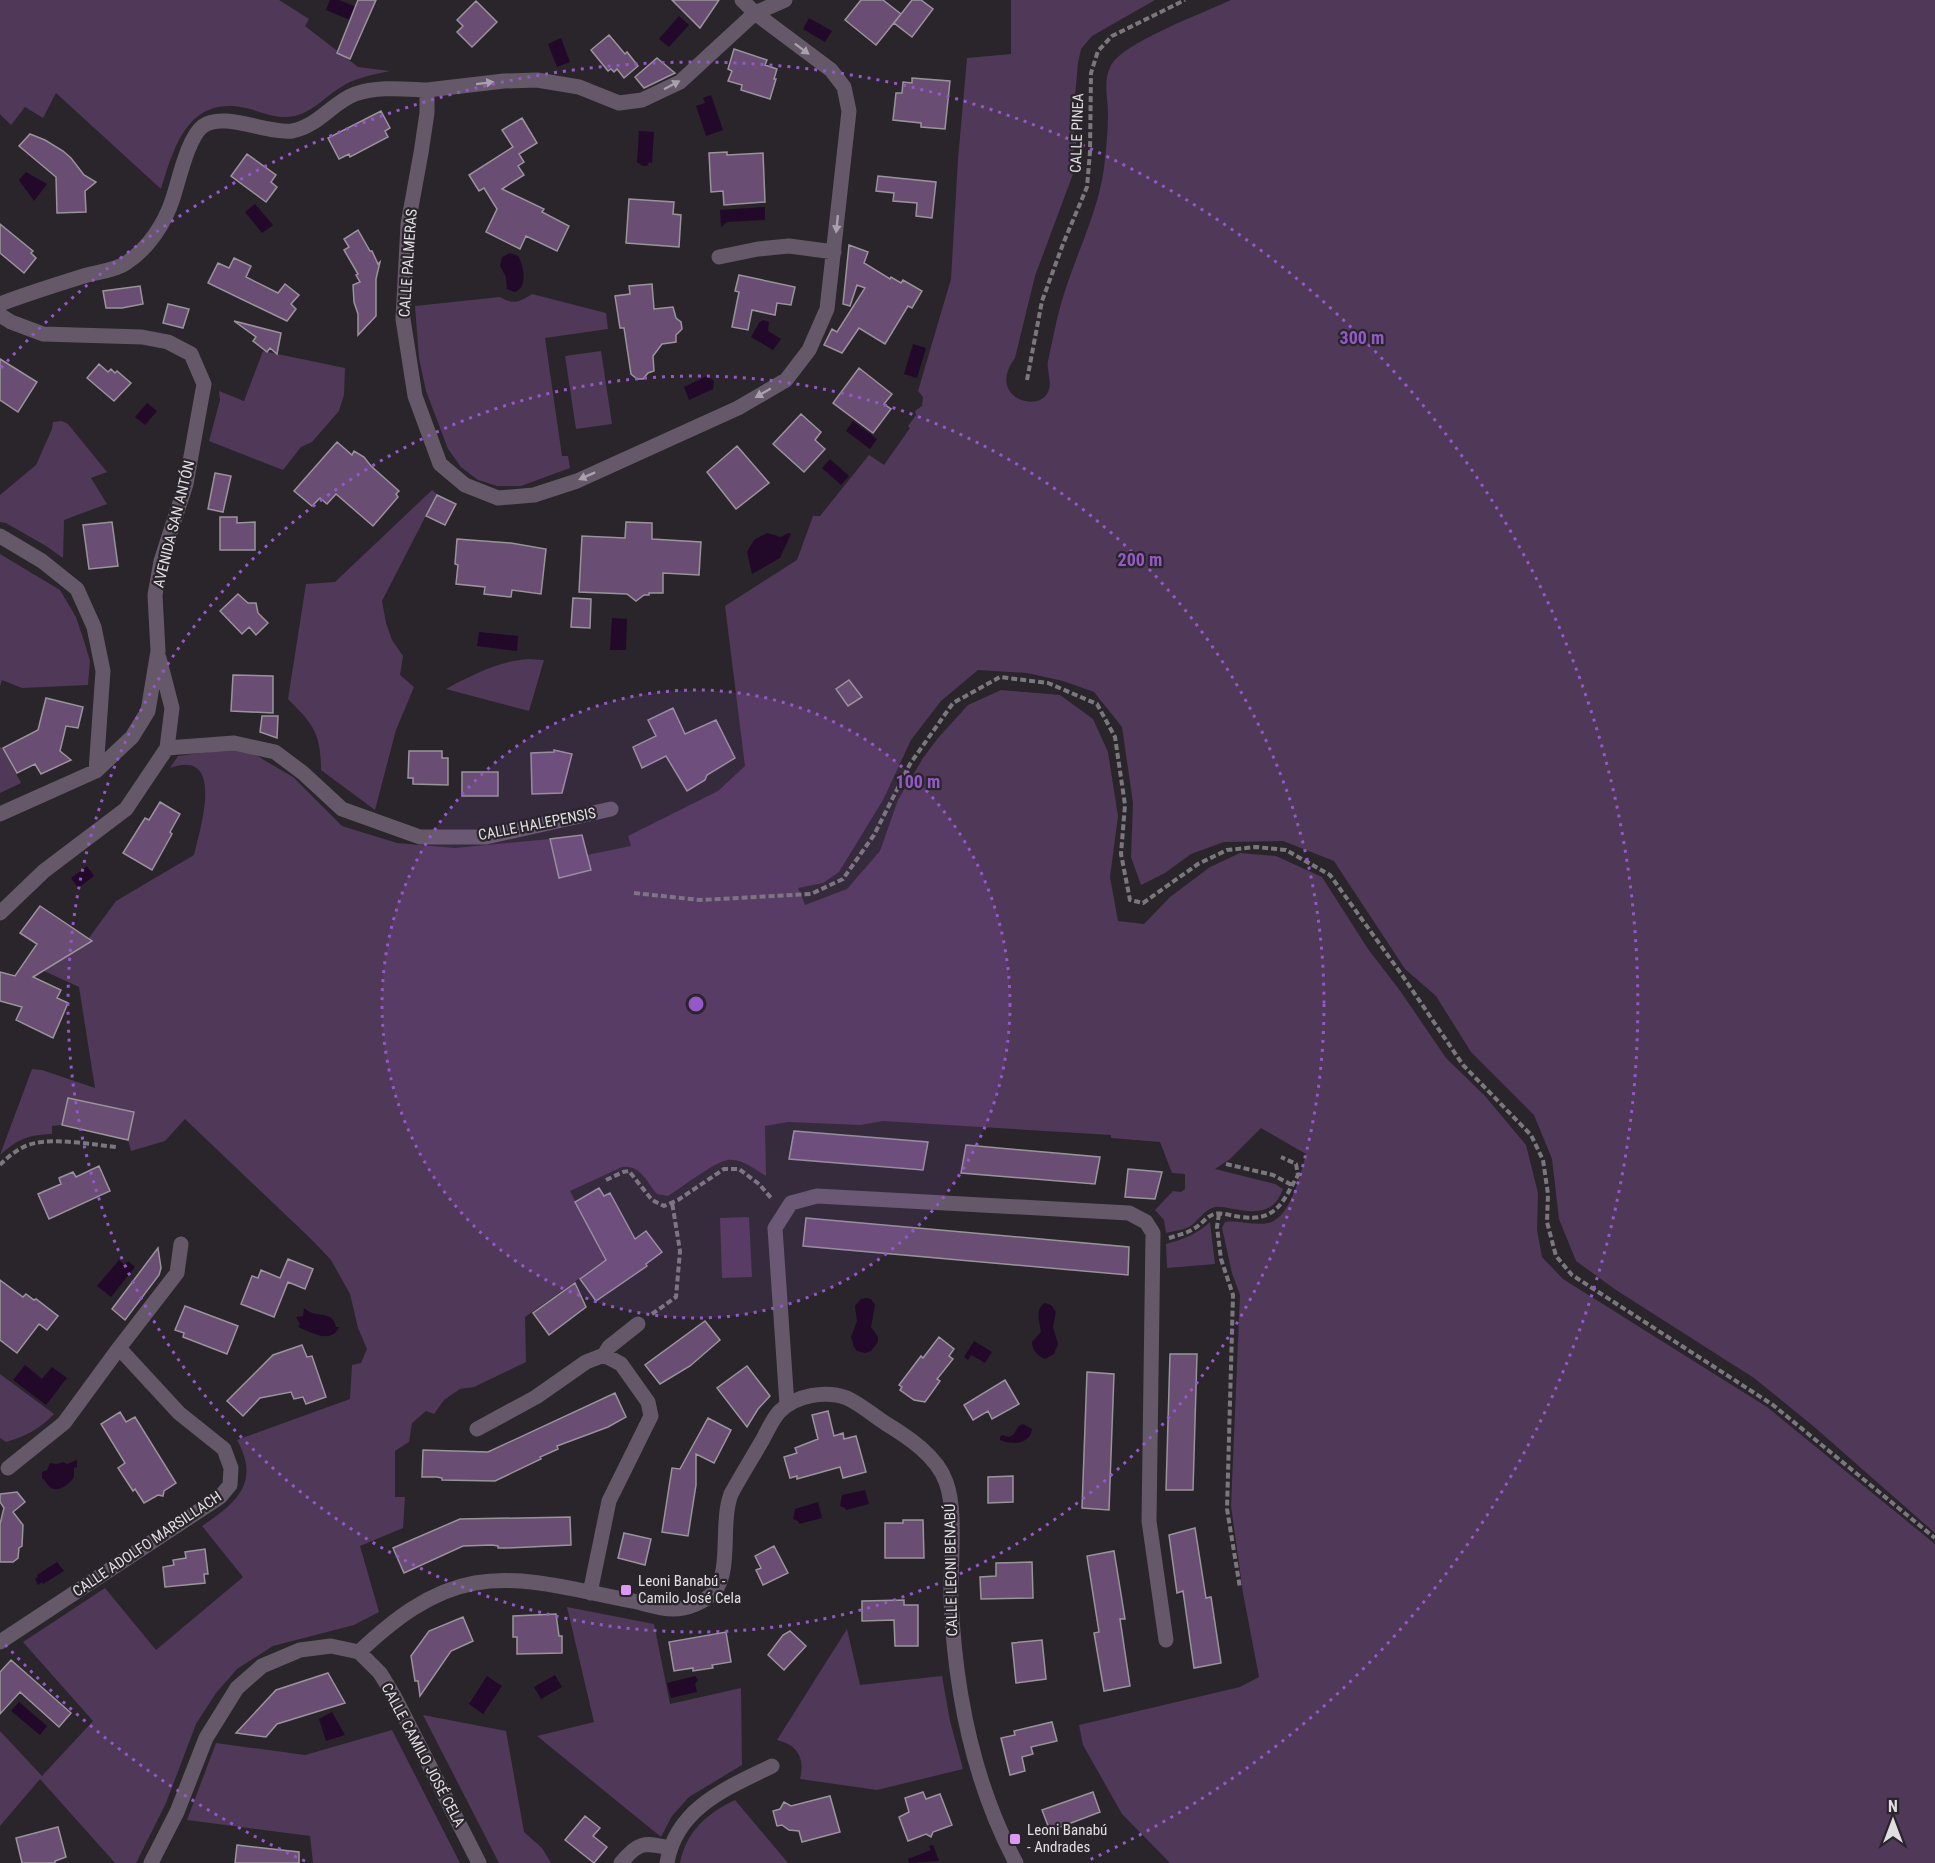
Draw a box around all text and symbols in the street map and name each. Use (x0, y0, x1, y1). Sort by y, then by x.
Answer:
one-way arrow (794, 42, 810, 55)
one-way arrow (476, 78, 495, 88)
one-way arrow (664, 81, 681, 90)
street label: CALLE PINEA (1067, 92, 1087, 173)
street label: CALLE PALMERAS (395, 208, 421, 318)
one-way arrow (833, 214, 842, 233)
text: 300 m (1340, 327, 1384, 348)
one-way arrow (754, 388, 771, 398)
street label: AVENIDA SAN ANTÓN (150, 459, 198, 589)
one-way arrow (578, 472, 595, 481)
text: 200 m (1118, 549, 1162, 570)
text: 100 m (896, 771, 940, 792)
street label: CALLE HALEPENSIS (477, 804, 598, 844)
centre of rings (686, 994, 706, 1014)
street label: CALLE ADOLFO MARSILLACH (69, 1487, 225, 1601)
street label: CALLE LEONI BENABÚ (941, 1503, 961, 1637)
place label: Leoni Banabú - Camilo José Cela (638, 1572, 741, 1607)
marker: Leoni Banabú - Camilo José Cela (619, 1583, 633, 1597)
street label: CALLE CAMILO JOSÉ CELA (377, 1680, 469, 1830)
north arrow (1863, 1791, 1923, 1851)
text: N (1888, 1797, 1898, 1816)
place label: Leoni Banabú - Andrades (1027, 1821, 1107, 1856)
marker: Leoni Banabú - Andrades (1008, 1832, 1022, 1846)

